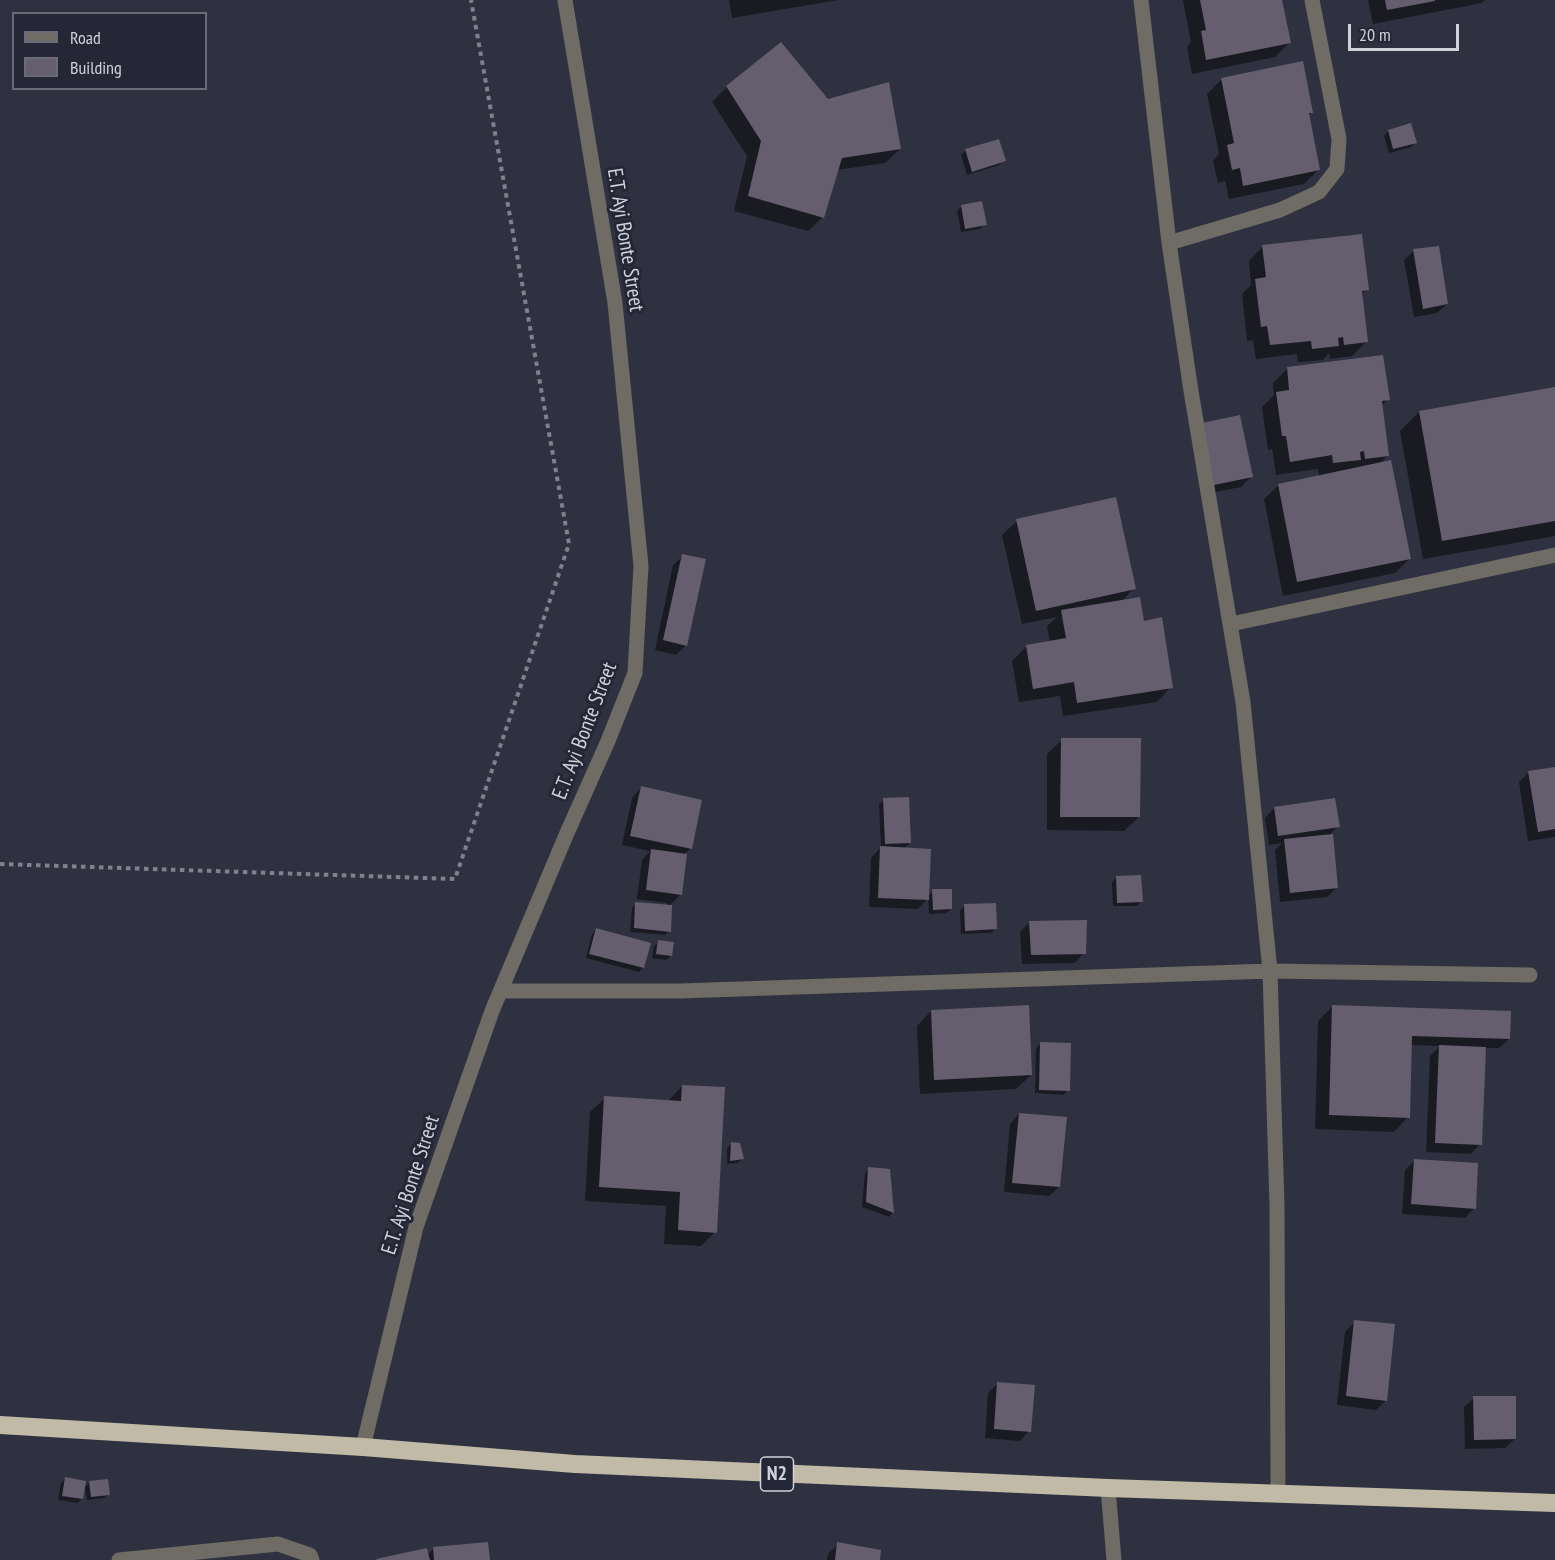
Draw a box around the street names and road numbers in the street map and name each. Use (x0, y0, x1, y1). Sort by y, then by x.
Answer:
street label: E.T. Ayi Bonte Street (601, 166, 649, 314)
street label: E.T. Ayi Bonte Street (547, 659, 623, 803)
street label: E.T. Ayi Bonte Street (377, 1112, 445, 1258)
road number: N2 (760, 1457, 794, 1491)

